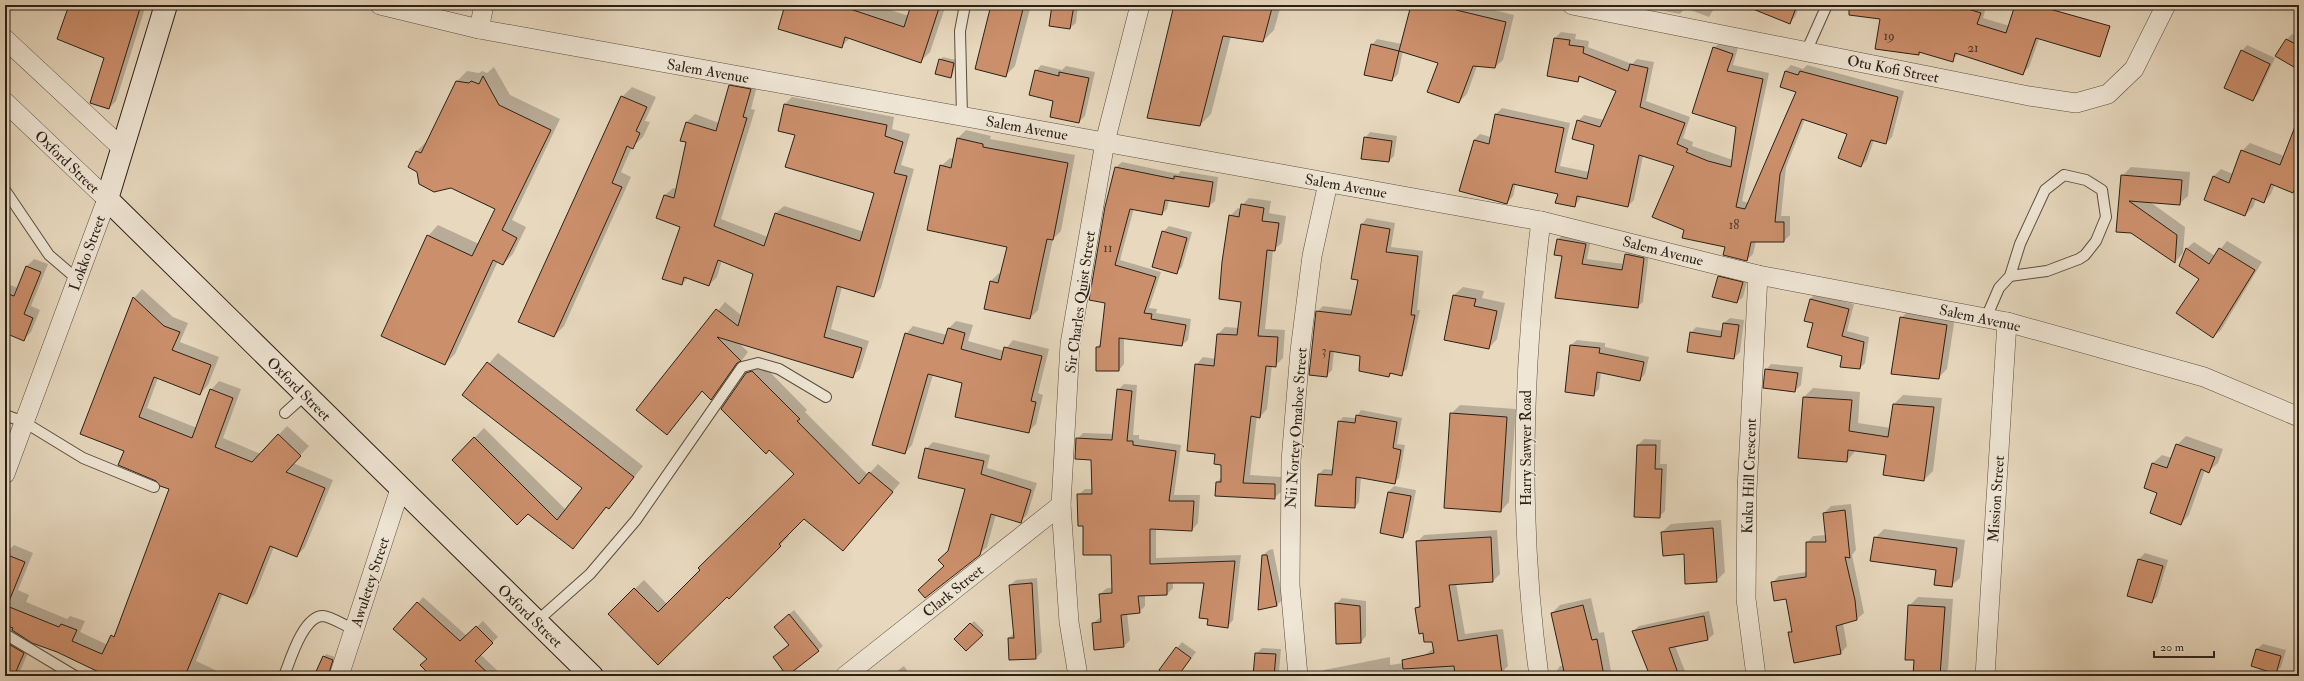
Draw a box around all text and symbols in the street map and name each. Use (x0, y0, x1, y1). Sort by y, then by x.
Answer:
house number: 19 (1883, 28, 1895, 44)
house number: 21 (1967, 40, 1979, 56)
street label: Otu Kofi Street (1845, 51, 1940, 88)
street label: Salem Avenue (665, 55, 750, 88)
street label: Salem Avenue (984, 112, 1069, 145)
street label: Oxford Street (30, 127, 103, 198)
street label: Salem Avenue (1303, 170, 1388, 203)
street label: Lokko Street (65, 213, 110, 293)
house number: 18 (1729, 217, 1739, 233)
street label: Sir Charles Quist Street (1061, 229, 1100, 375)
street label: Salem Avenue (1620, 232, 1705, 271)
house number: 11 (1103, 240, 1113, 256)
street label: Salem Avenue (1937, 301, 2022, 336)
house number: 3 (1322, 343, 1327, 359)
street label: Nii Nortey Omaboe Street (1281, 347, 1312, 509)
street label: Oxford Street (263, 353, 335, 426)
street label: Harry Sawyer Road (1517, 389, 1536, 506)
street label: Kuku Hill Crescent (1738, 418, 1761, 534)
street label: Mission Street (1984, 455, 2009, 543)
street label: Awuletey Street (347, 535, 394, 630)
street label: Clark Street (919, 561, 988, 622)
street label: Oxford Street (493, 581, 566, 652)
scale bar (2154, 633, 2214, 659)
text: 20 m (2160, 640, 2185, 655)

